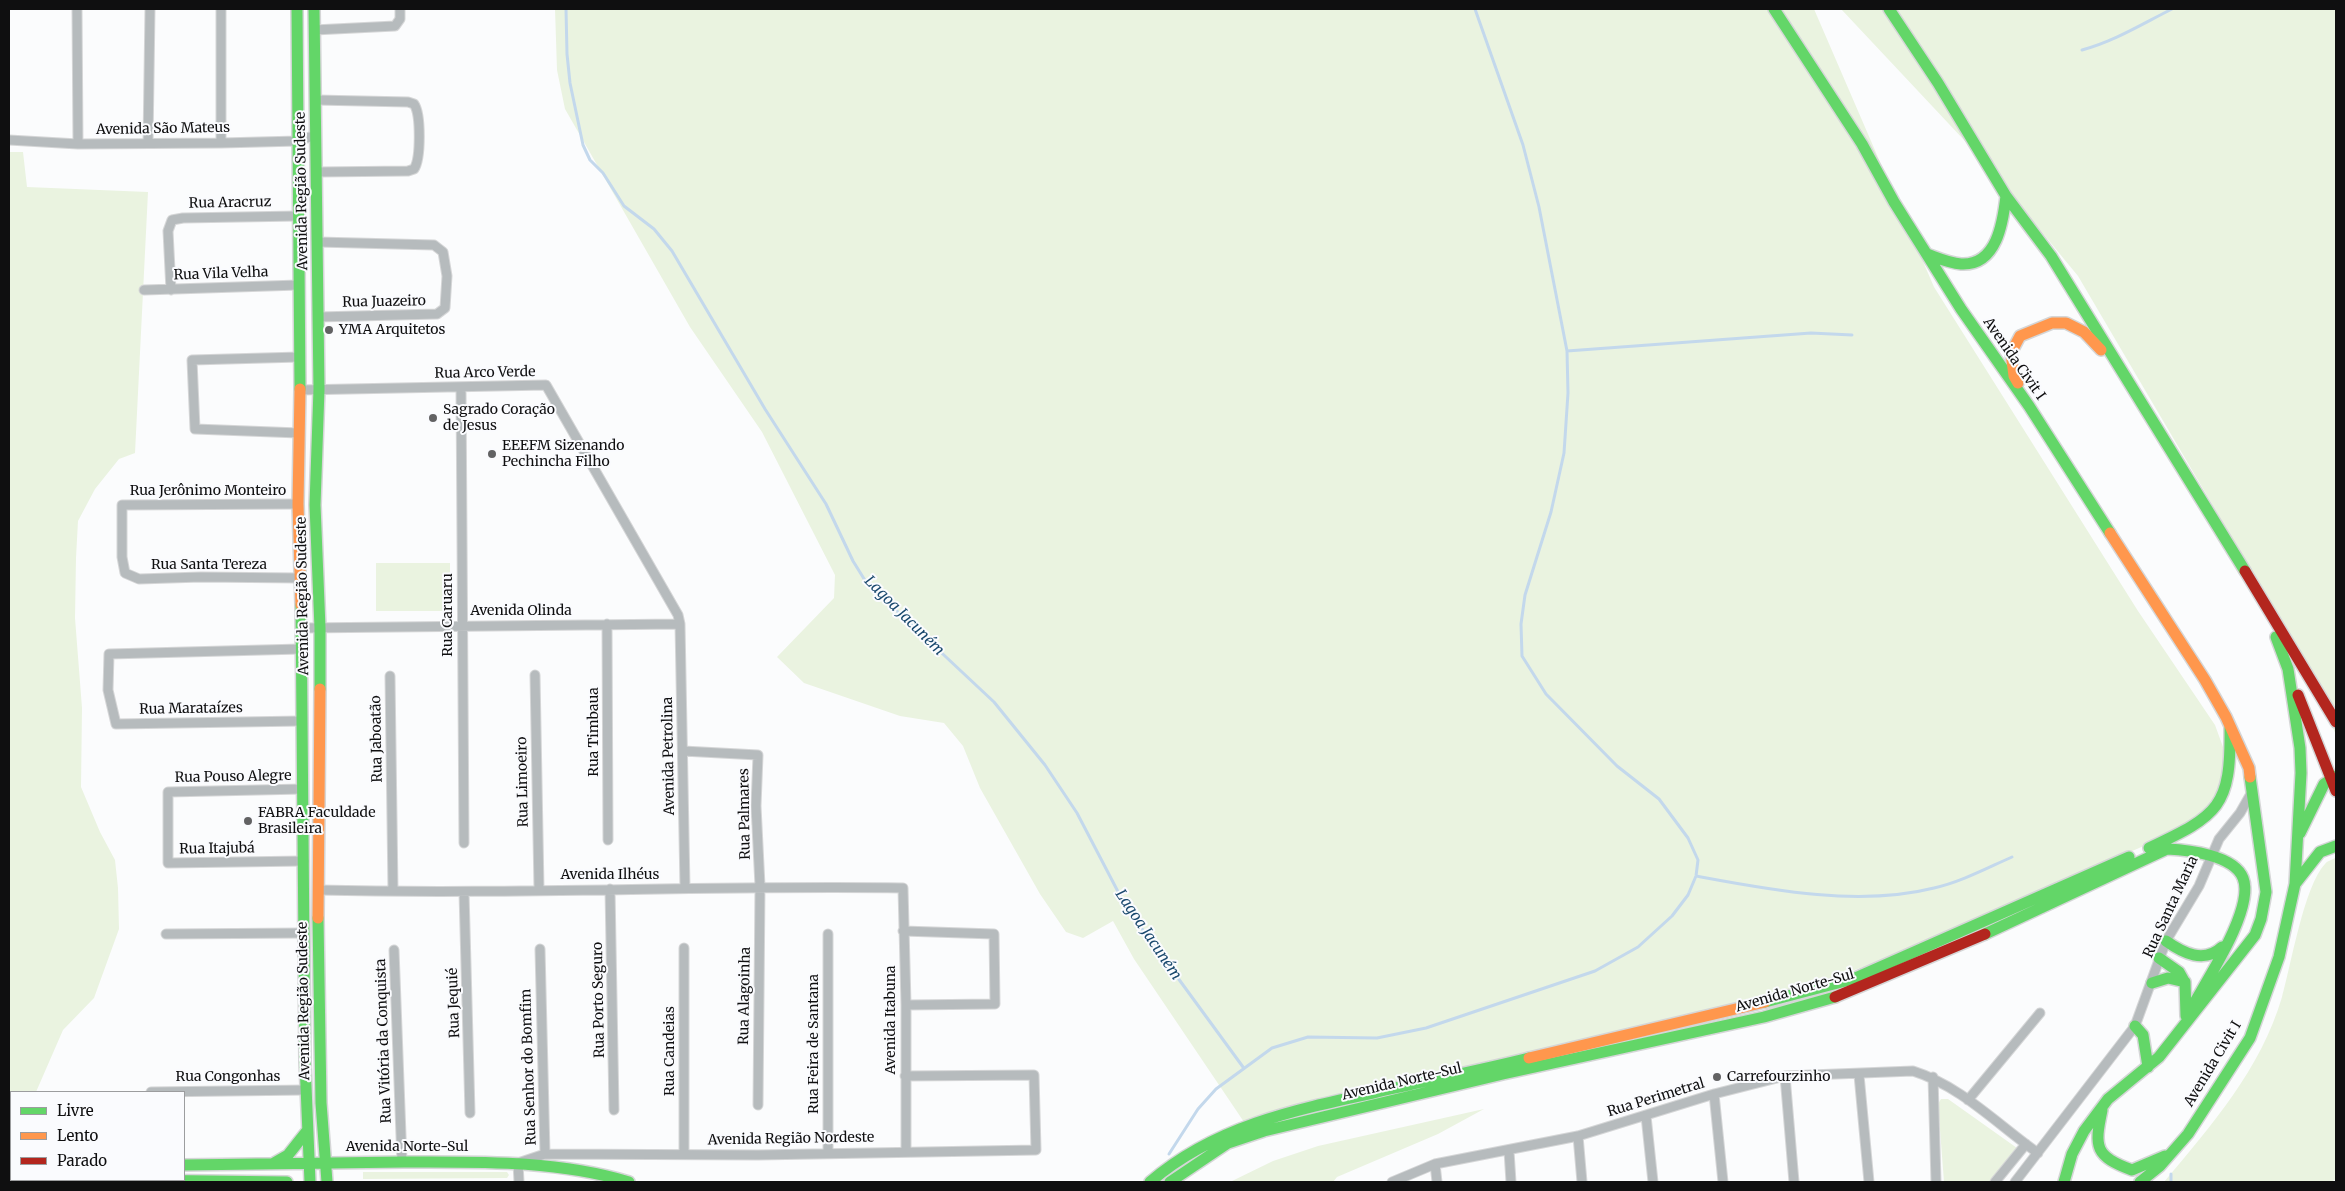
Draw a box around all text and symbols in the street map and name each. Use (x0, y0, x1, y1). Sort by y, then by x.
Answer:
street label: Avenida Região Sudeste (292, 112, 312, 270)
street label: Avenida São Mateus (96, 119, 230, 139)
street label: Rua Aracruz (189, 194, 271, 212)
street label: Rua Vila Velha (173, 264, 269, 284)
street label: Rua Juazeiro (342, 293, 426, 311)
street label: Avenida Civit I (1979, 315, 2049, 403)
place label: YMA Arquitetos (339, 322, 445, 338)
marker: YMA Arquitetos (323, 324, 335, 336)
street label: Rua Arco Verde (434, 364, 536, 382)
place label: Sagrado Coração de Jesus (443, 402, 555, 434)
marker: Sagrado Coração de Jesus (427, 412, 439, 424)
place label: EEEFM Sizenando Pechincha Filho (502, 438, 624, 471)
marker: EEEFM Sizenando Pechincha Filho (486, 448, 498, 460)
street label: Rua Jerônimo Monteiro (130, 483, 286, 499)
street label: Avenida Região Sudeste (293, 517, 313, 675)
street label: Rua Santa Tereza (151, 557, 267, 573)
water label: Lagoa Jacuném (860, 572, 948, 660)
street label: Rua Caruaru (440, 573, 456, 657)
street label: Avenida Olinda (470, 603, 572, 619)
street label: Rua Timbaua (586, 687, 602, 777)
street label: Rua Jaboatão (368, 695, 386, 783)
street label: Avenida Petrolina (660, 697, 678, 815)
street label: Rua Marataízes (139, 700, 243, 718)
street label: Rua Limoeiro (514, 737, 532, 827)
street label: Rua Pouso Alegre (174, 768, 292, 786)
street label: Rua Palmares (736, 768, 754, 860)
place label: FABRA Faculdade Brasileira (258, 805, 375, 838)
marker: FABRA Faculdade Brasileira (242, 815, 254, 827)
street label: Rua Itajubá (179, 840, 255, 858)
street label: Rua Santa Maria (2140, 853, 2202, 961)
street label: Avenida Ilhéus (561, 867, 659, 883)
water label: Lagoa Jacuném (1111, 886, 1185, 984)
street label: Avenida Região Sudeste (294, 922, 314, 1080)
street label: Rua Porto Seguro (590, 942, 608, 1058)
street label: Rua Alagoinha (736, 947, 754, 1045)
street label: Rua Vitória da Conquista (373, 958, 395, 1124)
street label: Avenida Itabuna (883, 966, 899, 1074)
street label: Avenida Norte-Sul (1734, 966, 1856, 1016)
street label: Rua Jequié (444, 968, 464, 1038)
street label: Rua Feira de Santana (806, 974, 822, 1114)
street label: Rua Senhor do Bomfim (518, 988, 540, 1146)
street label: Rua Candeias (662, 1006, 678, 1096)
street label: Avenida Civit I (2181, 1018, 2245, 1110)
street label: Avenida Norte-Sul (1340, 1060, 1464, 1104)
street label: Rua Congonhas (176, 1069, 280, 1085)
place label: Carrefourzinho (1727, 1069, 1830, 1085)
marker: Carrefourzinho (1711, 1071, 1723, 1083)
street label: Rua Perimetral (1605, 1075, 1707, 1121)
legend (10, 1091, 185, 1181)
text: Livre (57, 1101, 94, 1120)
text: Lento (57, 1126, 98, 1145)
street label: Avenida Região Nordeste (708, 1129, 874, 1149)
street label: Avenida Norte-Sul (346, 1139, 468, 1155)
text: Parado (57, 1151, 107, 1170)

